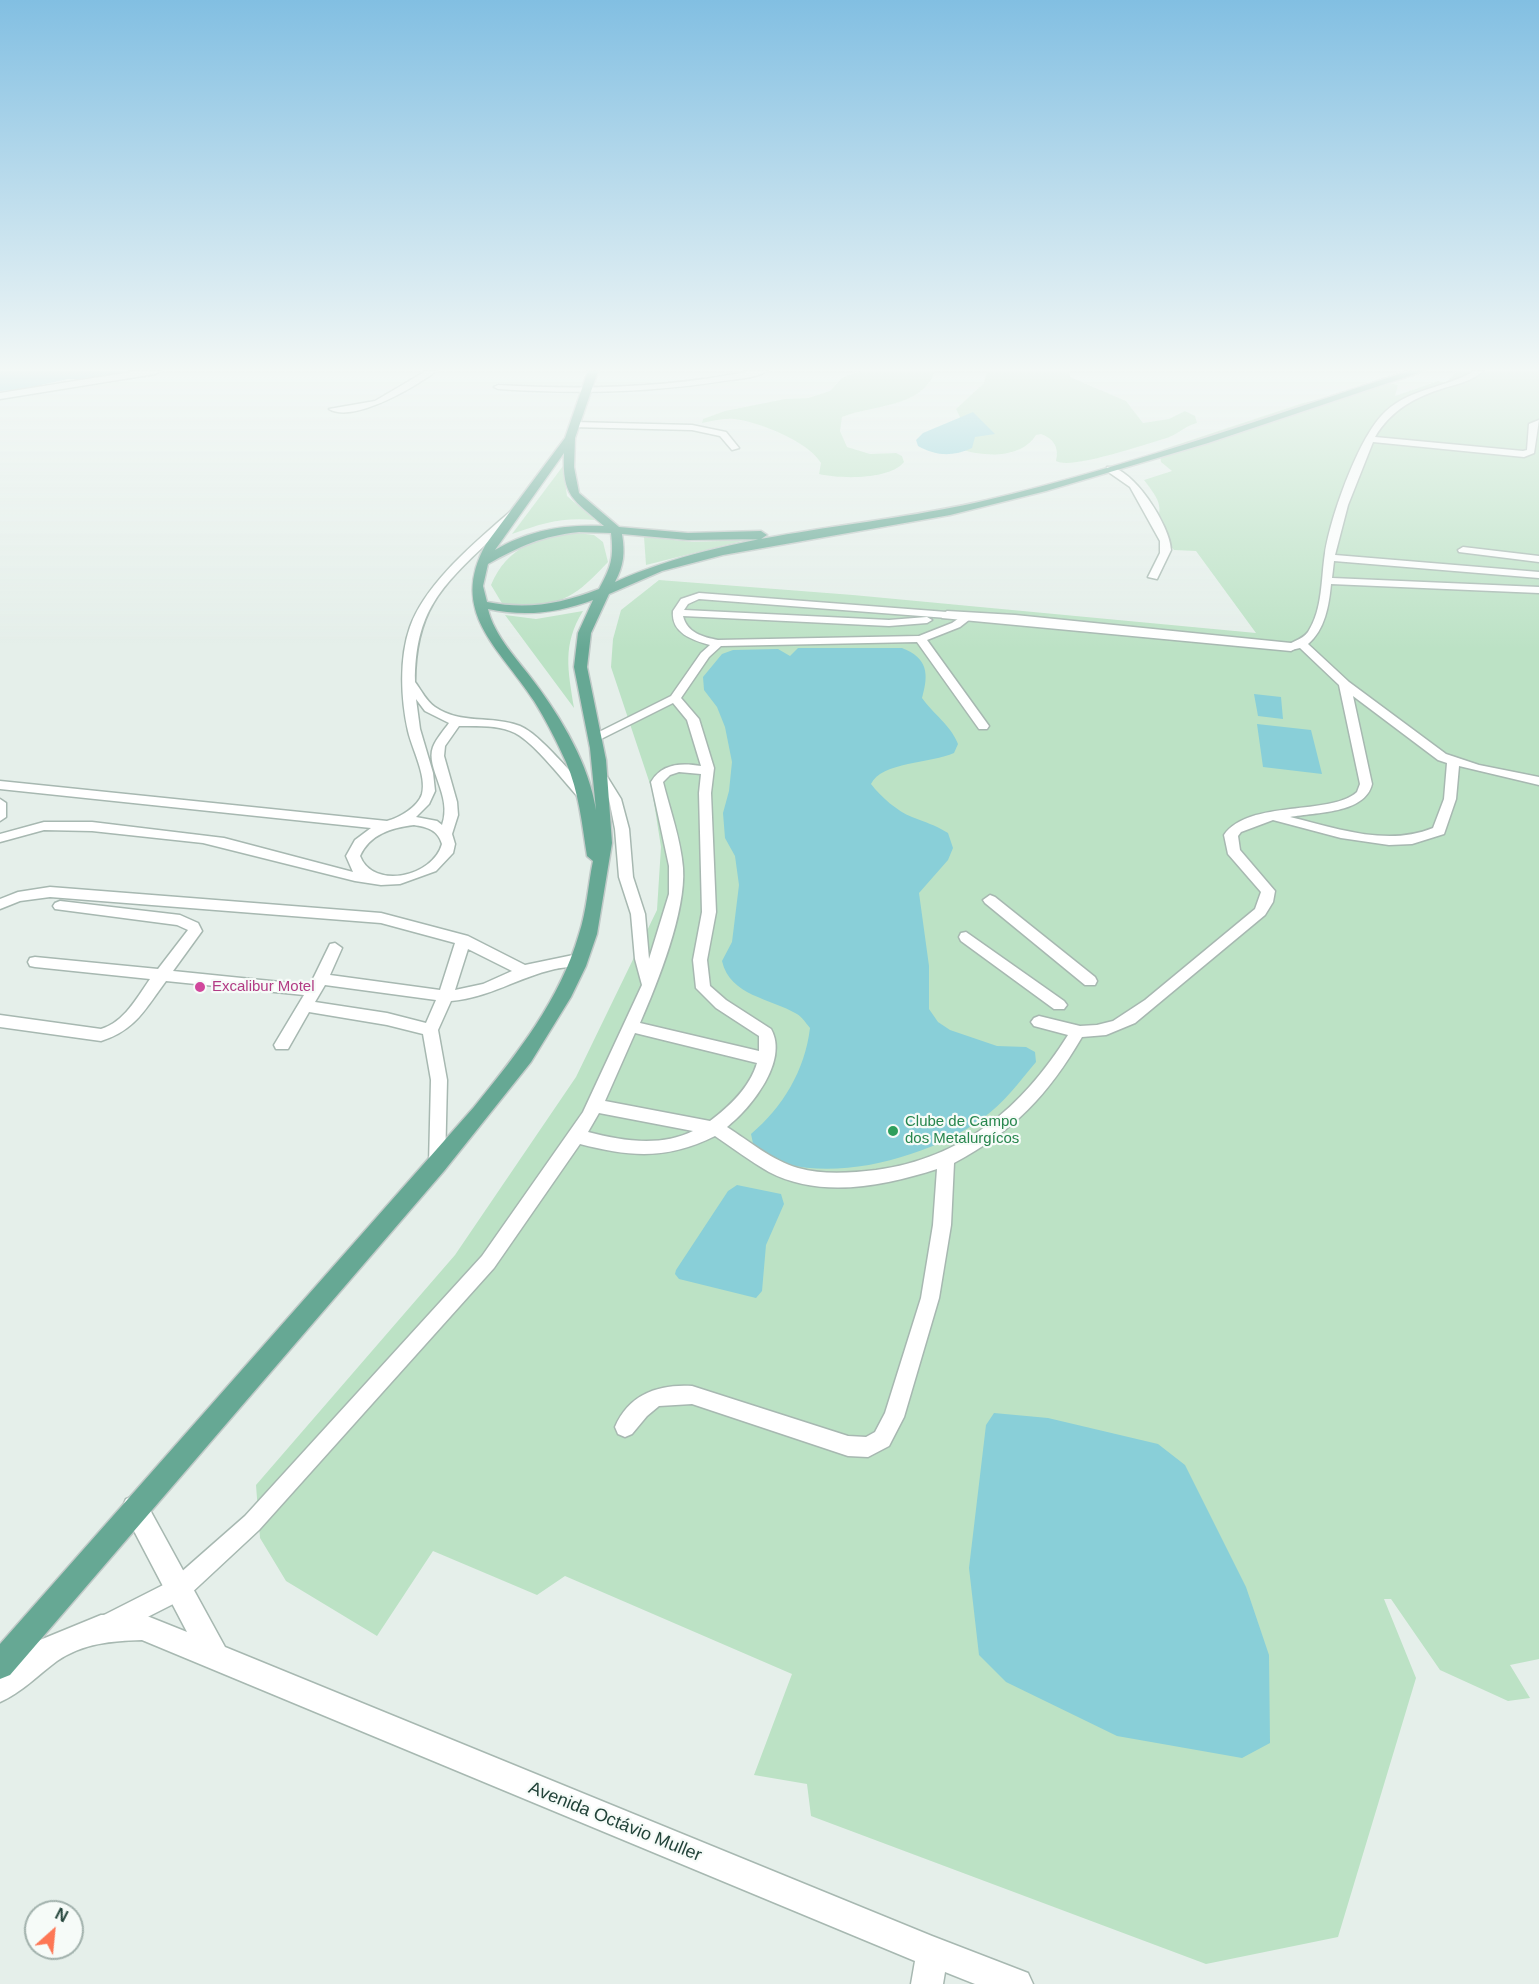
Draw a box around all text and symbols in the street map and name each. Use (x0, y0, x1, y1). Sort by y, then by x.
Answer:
place label: Excalibur Motel (212, 978, 315, 996)
marker: Excalibur Motel (193, 980, 207, 994)
place label: Clube de Campo dos Metalurgícos (905, 1113, 1019, 1148)
marker: Clube de Campo dos Metalurgícos (886, 1124, 900, 1138)
street label: Avenida Octávio Muller (525, 1777, 705, 1867)
north arrow (24, 1900, 84, 1960)
text: N (52, 1905, 71, 1925)

